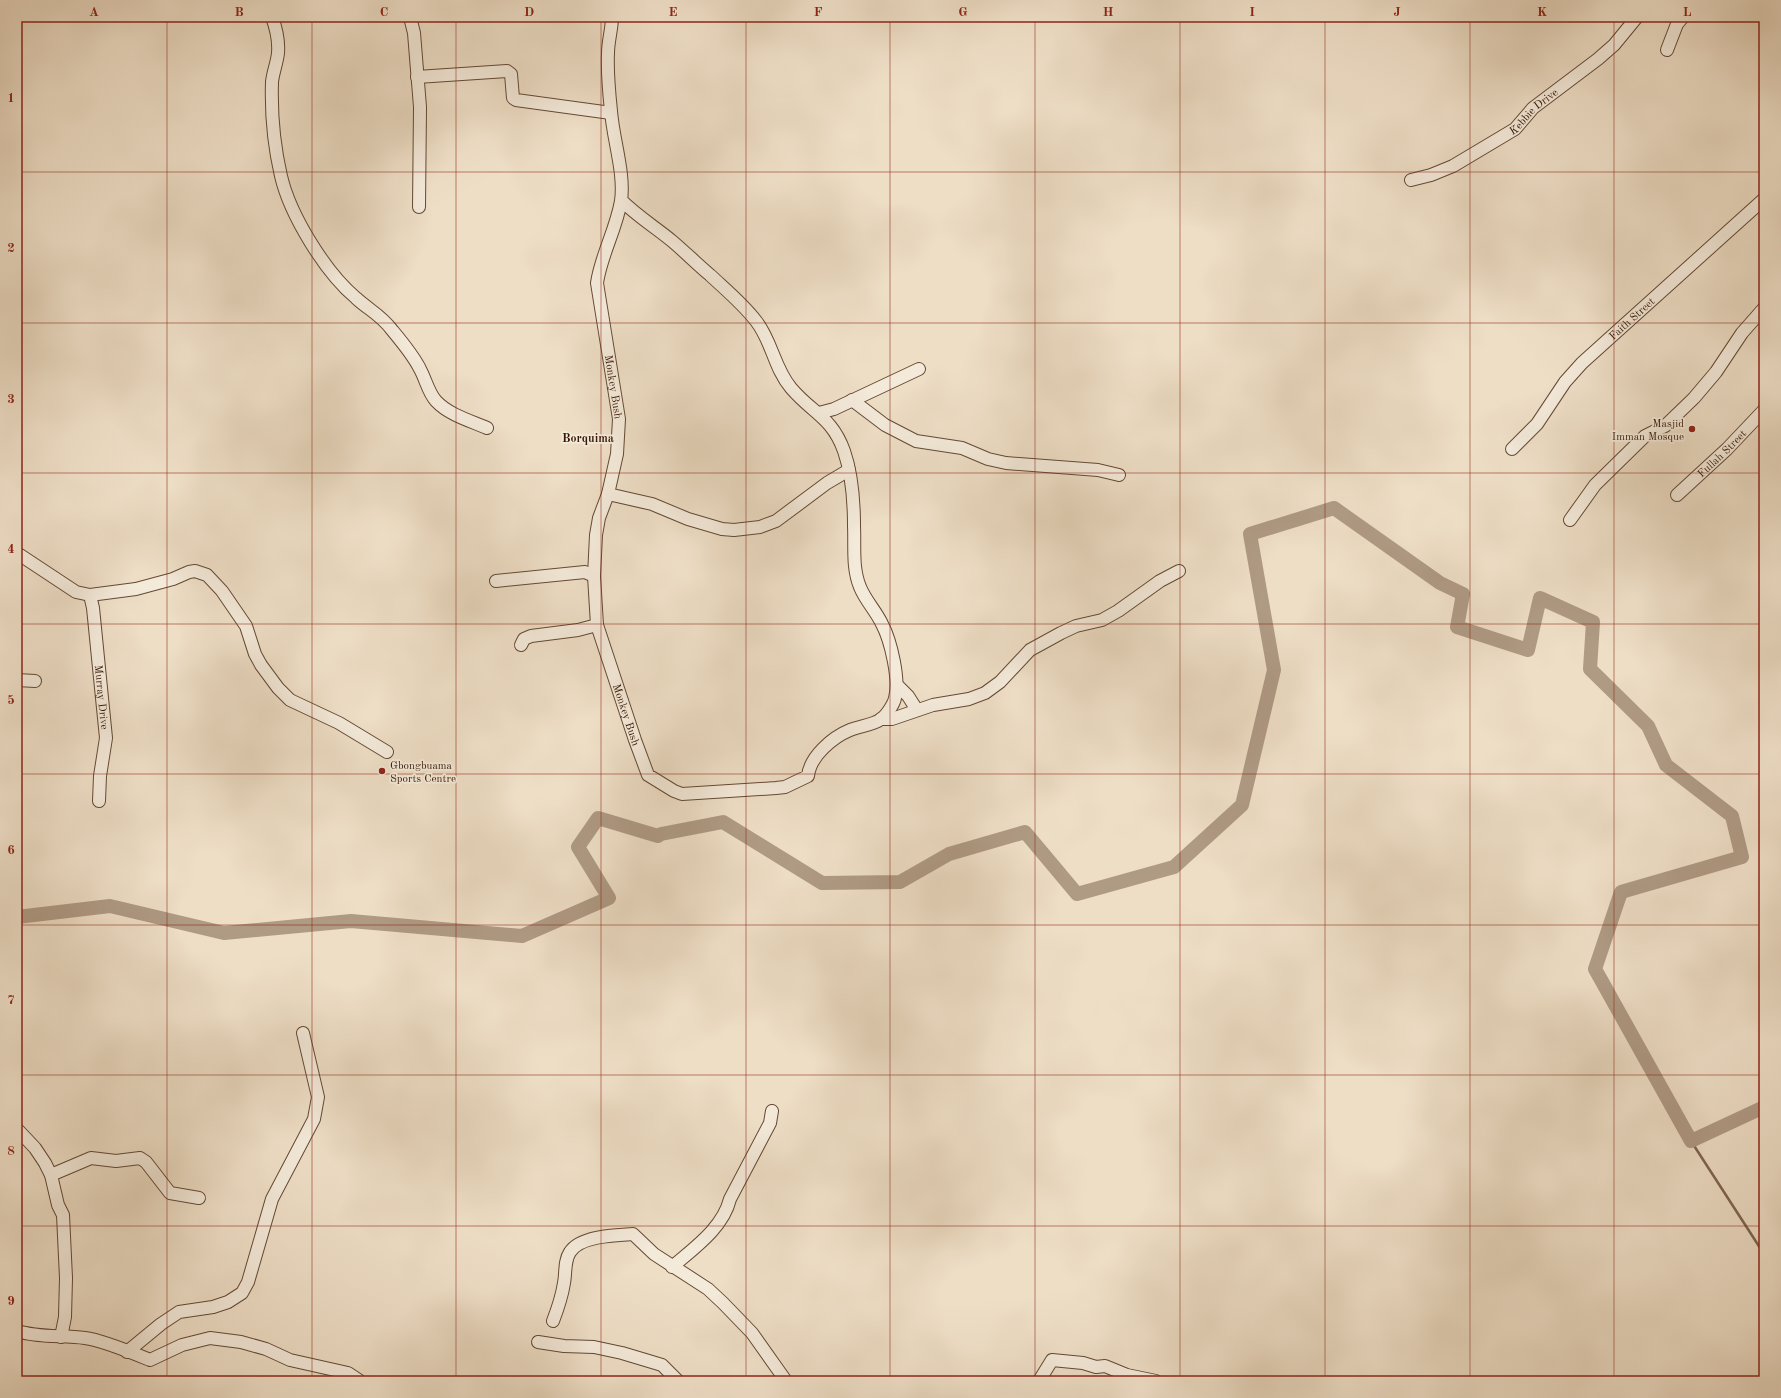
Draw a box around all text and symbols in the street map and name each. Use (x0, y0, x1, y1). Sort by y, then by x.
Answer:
text: A (89, 6, 99, 19)
text: B (234, 6, 244, 19)
text: C (380, 6, 388, 19)
text: D (524, 6, 534, 19)
text: E (669, 6, 678, 19)
text: F (814, 6, 823, 19)
text: G (958, 6, 968, 19)
text: H (1103, 6, 1114, 19)
text: I (1249, 6, 1255, 19)
text: J (1393, 6, 1401, 19)
text: K (1537, 6, 1547, 19)
text: L (1683, 6, 1692, 19)
street label: Kebbie Drive (1508, 87, 1560, 138)
text: 1 (7, 92, 15, 105)
text: 2 (7, 242, 15, 255)
street label: Faith Street (1608, 296, 1658, 343)
street label: Monkey Bush (602, 354, 623, 420)
text: 3 (7, 393, 15, 406)
place label: Masjid Imman Mosque (1612, 419, 1684, 443)
marker: Masjid Imman Mosque (1687, 424, 1697, 434)
street label: Fullah Street (1696, 428, 1749, 480)
district label: Borquima (562, 433, 614, 445)
text: 4 (7, 543, 15, 556)
street label: Murray Drive (92, 665, 109, 730)
street label: Monkey Bush (610, 683, 641, 748)
text: 5 (7, 694, 15, 707)
place label: Gbongbuama Sports Centre (390, 761, 456, 785)
marker: Gbongbuama Sports Centre (377, 766, 387, 776)
text: 6 (7, 844, 15, 857)
text: 7 (7, 994, 15, 1007)
text: 8 (7, 1145, 15, 1158)
text: 9 (7, 1295, 15, 1308)

